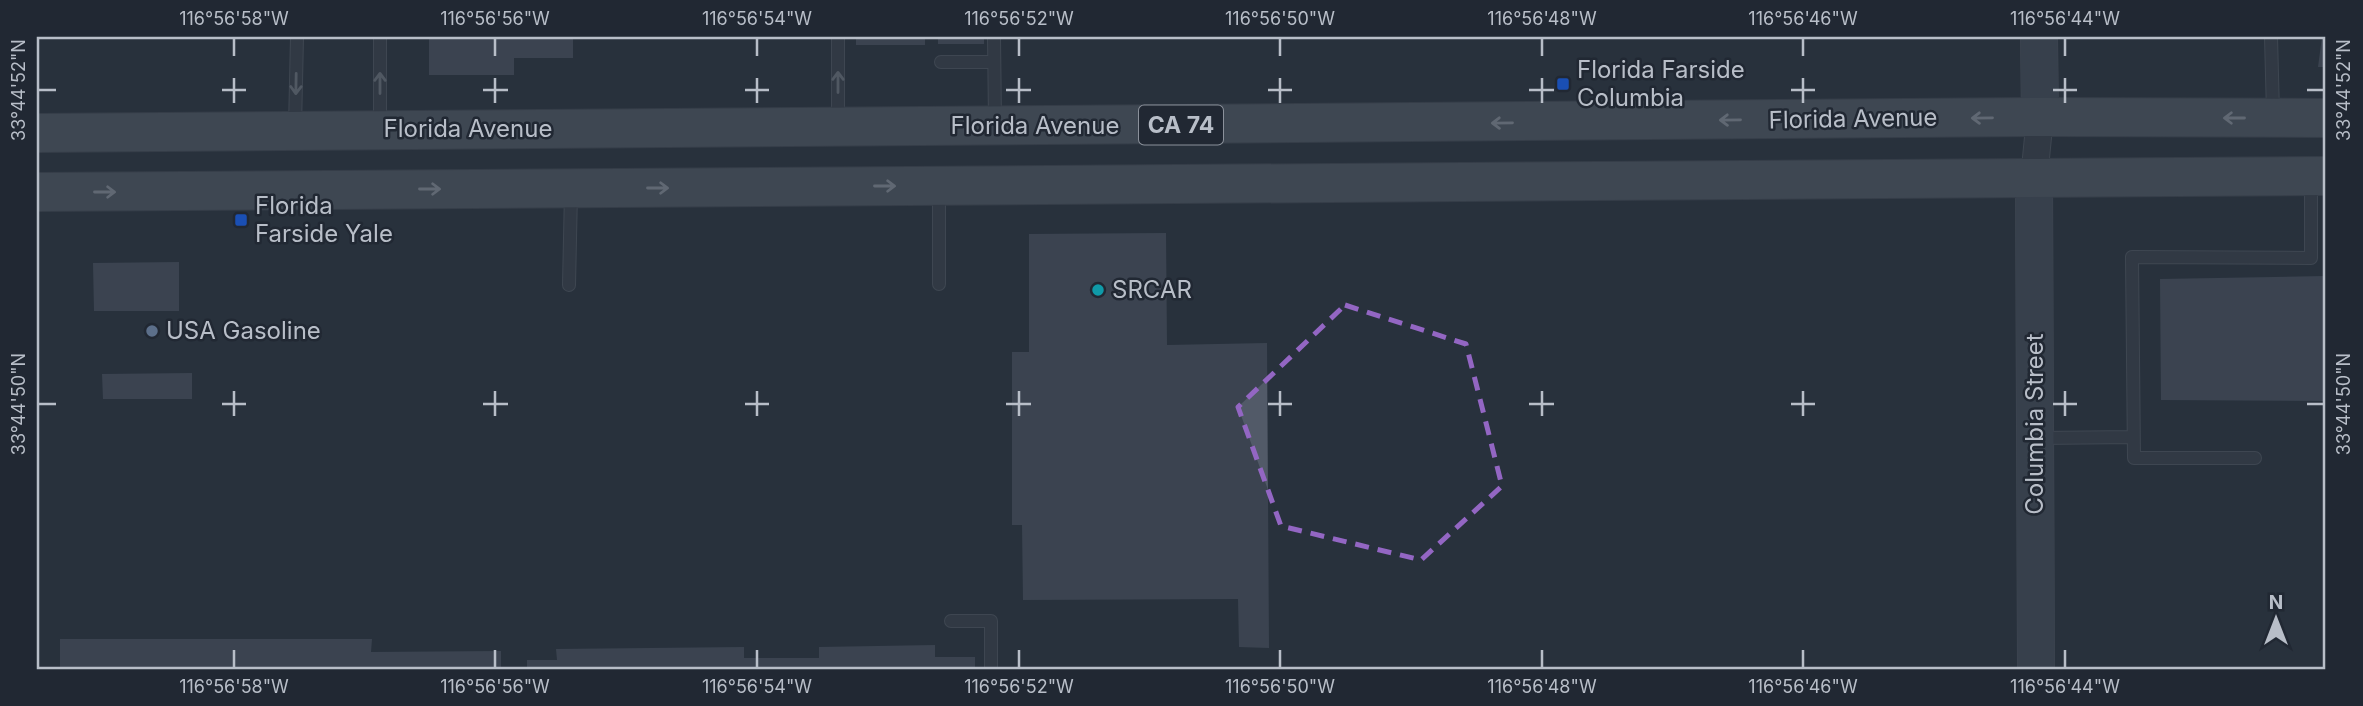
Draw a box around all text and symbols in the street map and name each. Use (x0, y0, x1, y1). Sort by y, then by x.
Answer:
text: 116°56'58"W (179, 8, 289, 29)
text: 116°56'56"W (440, 8, 550, 29)
text: 116°56'54"W (702, 8, 812, 29)
text: 116°56'52"W (964, 8, 1074, 29)
text: 116°56'50"W (1225, 8, 1335, 29)
text: 116°56'48"W (1487, 8, 1597, 29)
text: 116°56'46"W (1748, 8, 1858, 29)
text: 116°56'44"W (2010, 8, 2120, 29)
text: 33°44'52"N (8, 39, 29, 141)
text: 33°44'52"N (2333, 39, 2354, 141)
place label: Florida Farside Columbia (1577, 55, 1745, 112)
one-way arrow (831, 71, 845, 94)
one-way arrow (289, 72, 303, 95)
one-way arrow (373, 72, 387, 95)
marker: Florida Farside Columbia (1555, 76, 1571, 92)
street label: Florida Avenue (1768, 103, 1938, 134)
road number: CA 74 (1139, 106, 1223, 144)
street label: Florida Avenue (951, 111, 1119, 140)
one-way arrow (1970, 111, 1993, 125)
one-way arrow (2222, 111, 2245, 125)
one-way arrow (1718, 113, 1741, 127)
street label: Florida Avenue (384, 114, 552, 143)
one-way arrow (1491, 116, 1514, 129)
one-way arrow (874, 180, 897, 193)
one-way arrow (646, 181, 669, 195)
one-way arrow (419, 183, 442, 196)
one-way arrow (93, 185, 116, 199)
place label: Florida Farside Yale (255, 191, 393, 248)
marker: Florida Farside Yale (233, 212, 249, 228)
place label: SRCAR (1112, 275, 1192, 304)
marker: SRCAR (1090, 282, 1106, 298)
place label: USA Gasoline (166, 316, 321, 345)
marker: USA Gasoline (144, 323, 160, 339)
street label: Columbia Street (2020, 333, 2049, 515)
text: 33°44'50"N (8, 353, 29, 455)
text: 33°44'50"N (2333, 353, 2354, 455)
north arrow (2240, 584, 2310, 654)
text: N (2269, 591, 2283, 614)
text: 116°56'58"W (179, 676, 289, 697)
text: 116°56'56"W (440, 676, 550, 697)
text: 116°56'54"W (702, 676, 812, 697)
text: 116°56'52"W (964, 676, 1074, 697)
text: 116°56'50"W (1225, 676, 1335, 697)
text: 116°56'48"W (1487, 676, 1597, 697)
text: 116°56'46"W (1748, 676, 1858, 697)
text: 116°56'44"W (2010, 676, 2120, 697)

